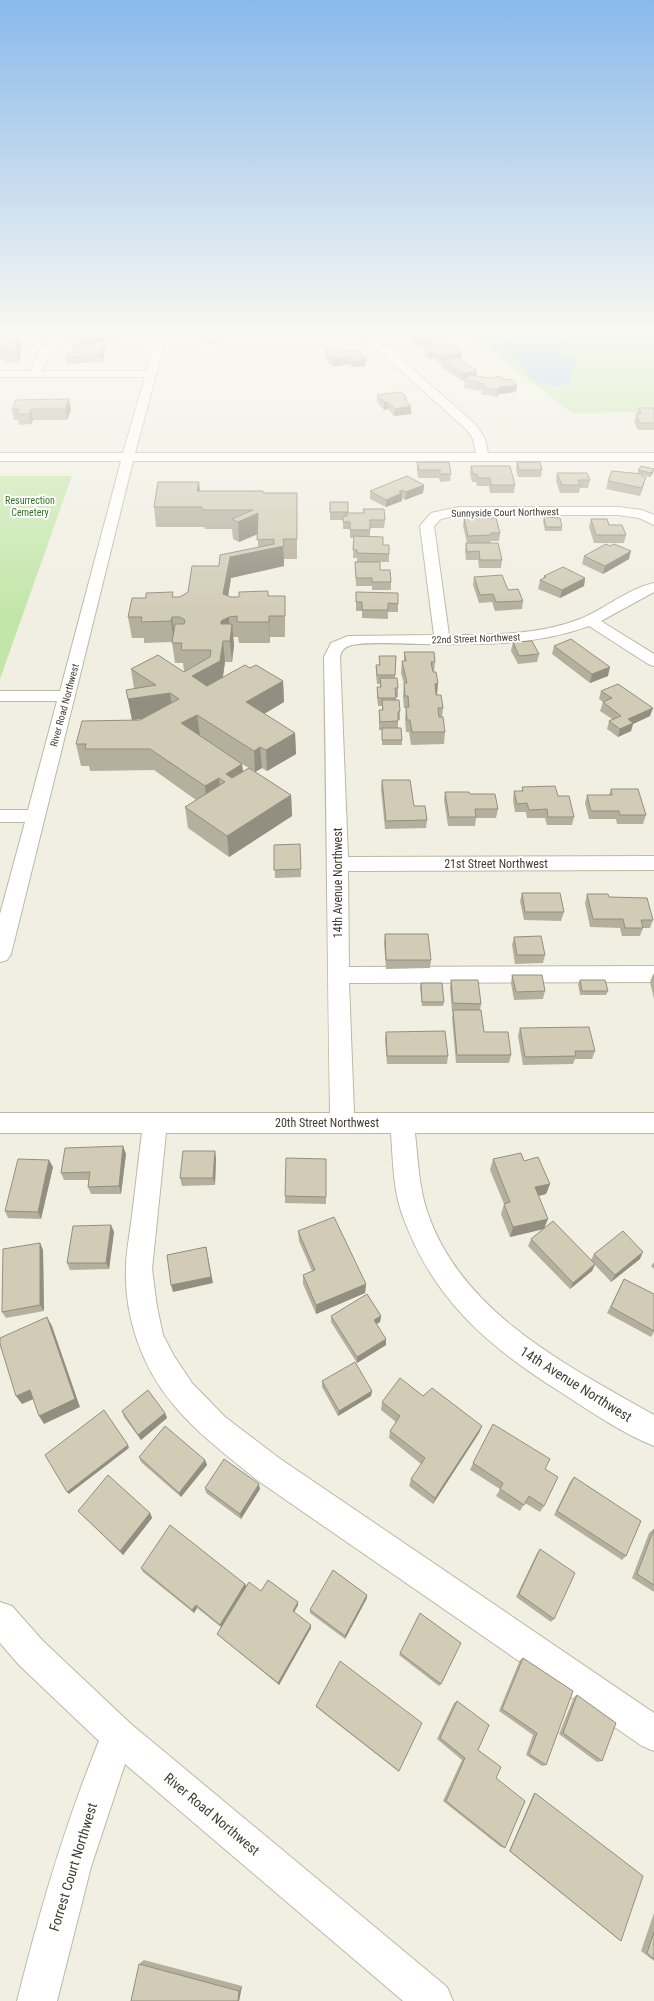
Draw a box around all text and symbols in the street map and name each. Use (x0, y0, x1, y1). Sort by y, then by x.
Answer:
park label: Resurrection Cemetery (5, 495, 55, 518)
street label: Sunnyside Court Northwest (451, 506, 559, 519)
street label: 22nd Street Northwest (432, 631, 521, 646)
street label: River Road Northwest (48, 663, 81, 748)
street label: 14th Avenue Northwest (331, 827, 345, 938)
street label: 21st Street Northwest (444, 857, 548, 871)
street label: 20th Street Northwest (275, 1116, 379, 1130)
street label: 14th Avenue Northwest (517, 1343, 635, 1425)
street label: River Road Northwest (161, 1770, 263, 1858)
street label: Forrest Court Northwest (46, 1801, 100, 1933)

